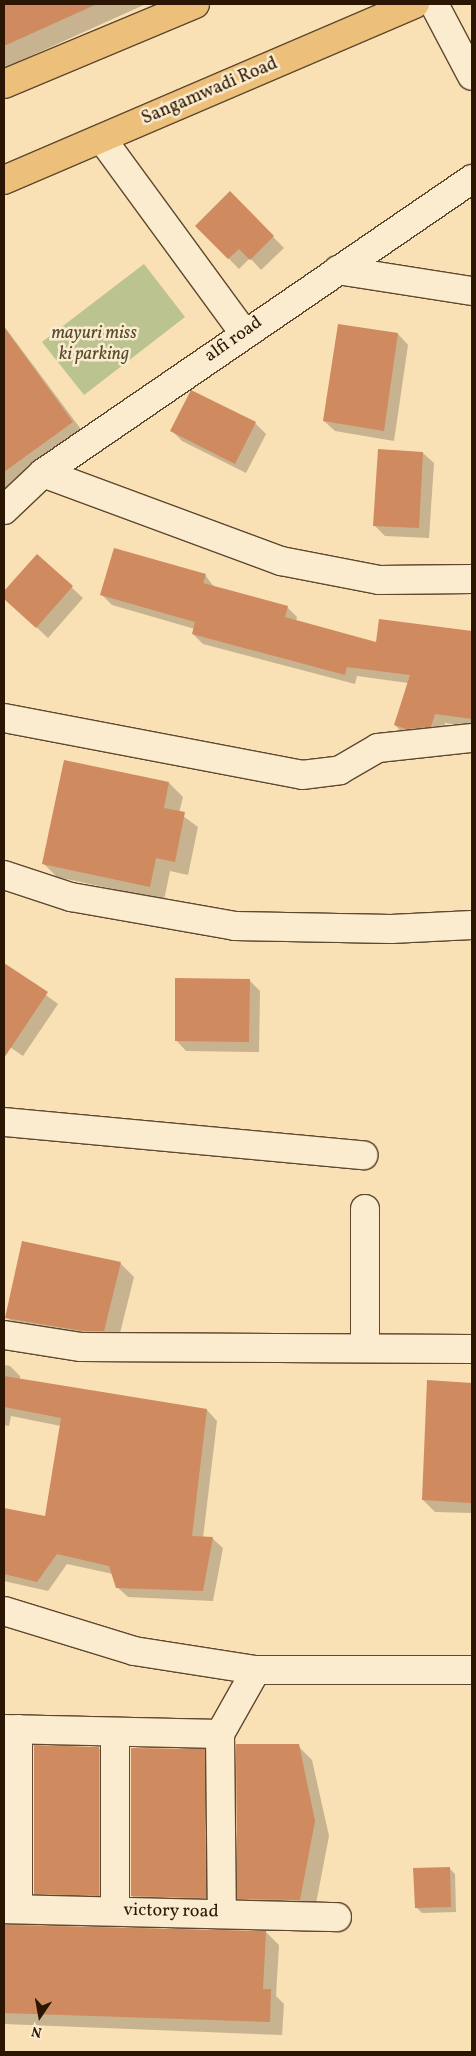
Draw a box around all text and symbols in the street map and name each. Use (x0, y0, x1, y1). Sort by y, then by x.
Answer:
street label: Sangamwadi Road (139, 54, 281, 130)
street label: alfi road (201, 312, 267, 368)
park label: mayuri miss ki parking (51, 324, 137, 366)
street label: victory road (123, 1900, 219, 1924)
north arrow (15, 1991, 65, 2041)
text: N (30, 2021, 44, 2042)

